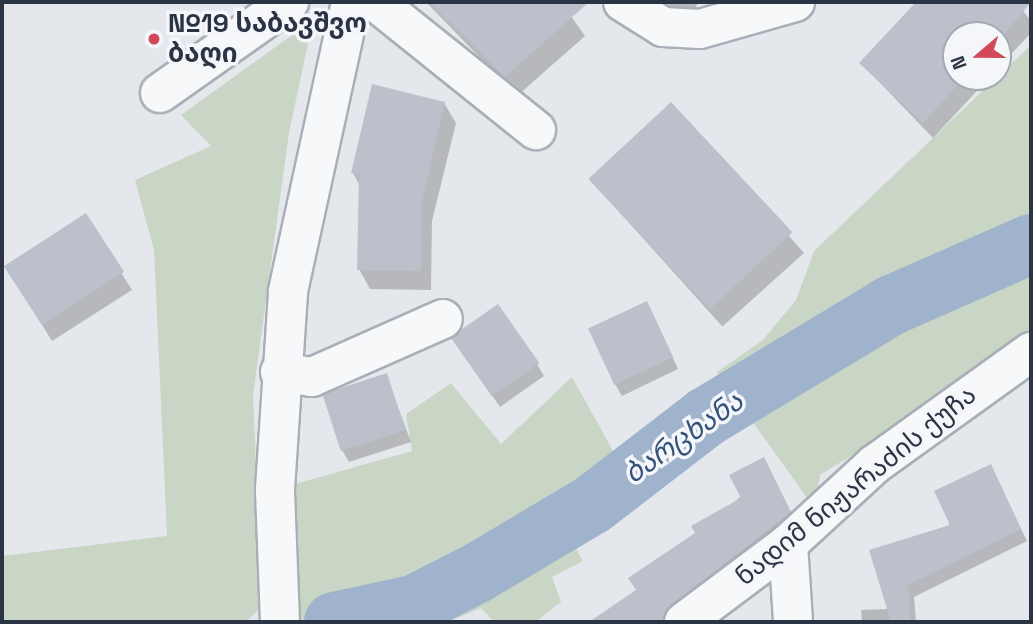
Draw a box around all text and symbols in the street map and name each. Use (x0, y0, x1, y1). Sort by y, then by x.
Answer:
place label: №19 საბავშვო ბაღი (168, 8, 367, 70)
north arrow (942, 21, 1012, 91)
marker: №19 საბავშვო ბაღი (146, 31, 162, 47)
text: N (945, 52, 973, 73)
street label: ნადიმ ნიჟარაძის ქუჩა (730, 379, 982, 593)
water label: ბარცხანა (617, 384, 749, 490)

